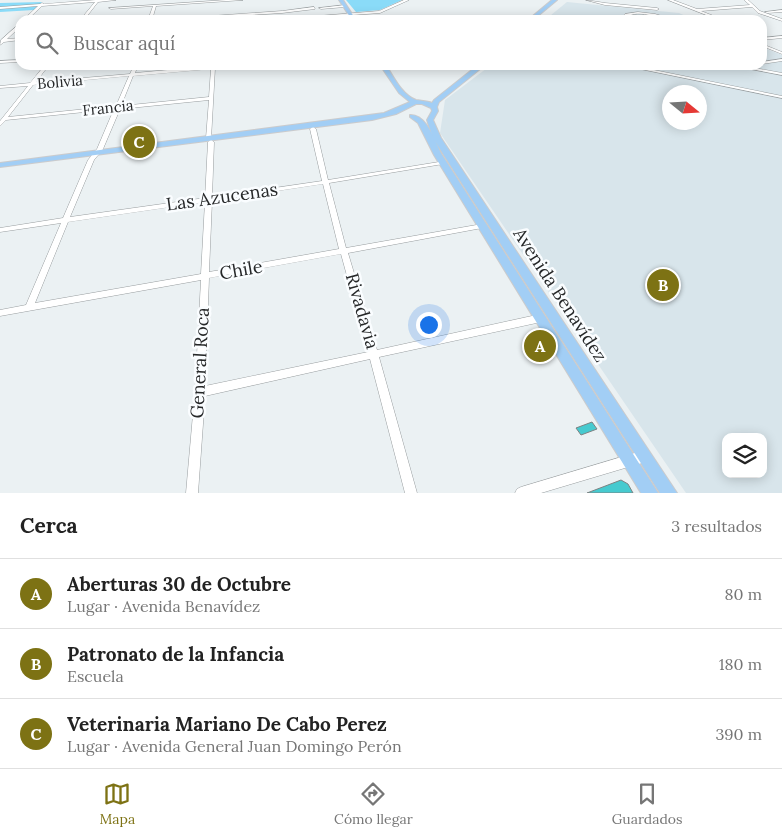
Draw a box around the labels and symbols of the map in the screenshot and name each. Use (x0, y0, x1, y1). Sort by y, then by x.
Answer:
street label: Bolivia (36, 70, 84, 93)
north arrow (662, 85, 707, 130)
street label: Francia (81, 95, 135, 120)
pin: C (123, 123, 155, 161)
street label: Las Azucenas (165, 177, 279, 216)
street label: Avenida Benavídez (509, 224, 611, 366)
street label: Chile (218, 254, 264, 285)
pin: B (647, 266, 679, 304)
street label: Rivadavia (341, 270, 384, 351)
street label: General Roca (185, 307, 214, 419)
your location (416, 312, 442, 338)
pin: A (524, 327, 556, 365)

